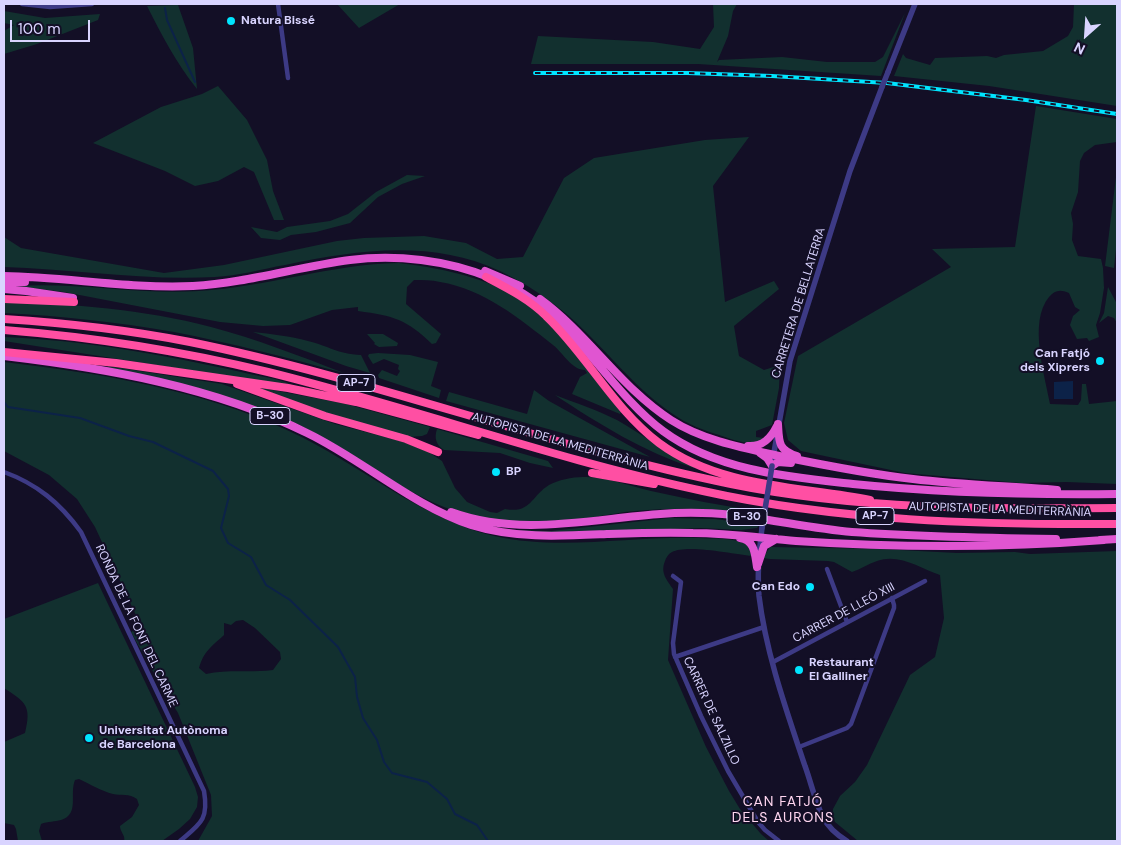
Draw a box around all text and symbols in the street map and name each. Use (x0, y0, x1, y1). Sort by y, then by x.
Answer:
scale bar (12, 10, 92, 42)
north arrow (1061, 10, 1111, 60)
place label: Natura Bissé (241, 14, 315, 28)
marker: Natura Bissé (225, 15, 237, 27)
text: 100 m (18, 19, 61, 39)
text: N (1071, 38, 1088, 59)
street label: CARRETERA DE BELLATERRA (769, 226, 829, 380)
place label: Can Fatjó dels Xiprers (1020, 347, 1090, 375)
marker: Can Fatjó dels Xiprers (1094, 355, 1106, 367)
road number: AP-7 (337, 374, 375, 392)
road number: B-30 (250, 408, 290, 424)
street label: AUTOPISTA DE LA MEDITERRÀNIA (470, 410, 650, 474)
place label: BP (506, 465, 521, 479)
marker: BP (490, 466, 502, 478)
street label: AUTOPISTA DE LA MEDITERRÀNIA (908, 500, 1092, 520)
road number: B-30 (727, 508, 767, 526)
road number: AP-7 (856, 508, 894, 524)
street label: RONDA DE LA FONT DEL CARME (92, 542, 180, 710)
place label: Can Edo (752, 580, 800, 594)
street label: CARRER DE LLEÓ XIII (791, 580, 897, 646)
marker: Can Edo (804, 581, 816, 593)
street label: CARRER DE SALZILLO (680, 655, 742, 767)
place label: Restaurant El Galliner (809, 656, 874, 684)
marker: Restaurant El Galliner (793, 664, 805, 676)
place label: Universitat Autònoma de Barcelona (99, 724, 228, 752)
marker: Universitat Autònoma de Barcelona (83, 732, 95, 744)
district label: CAN FATJÓ DELS AURONS (730, 794, 836, 826)

